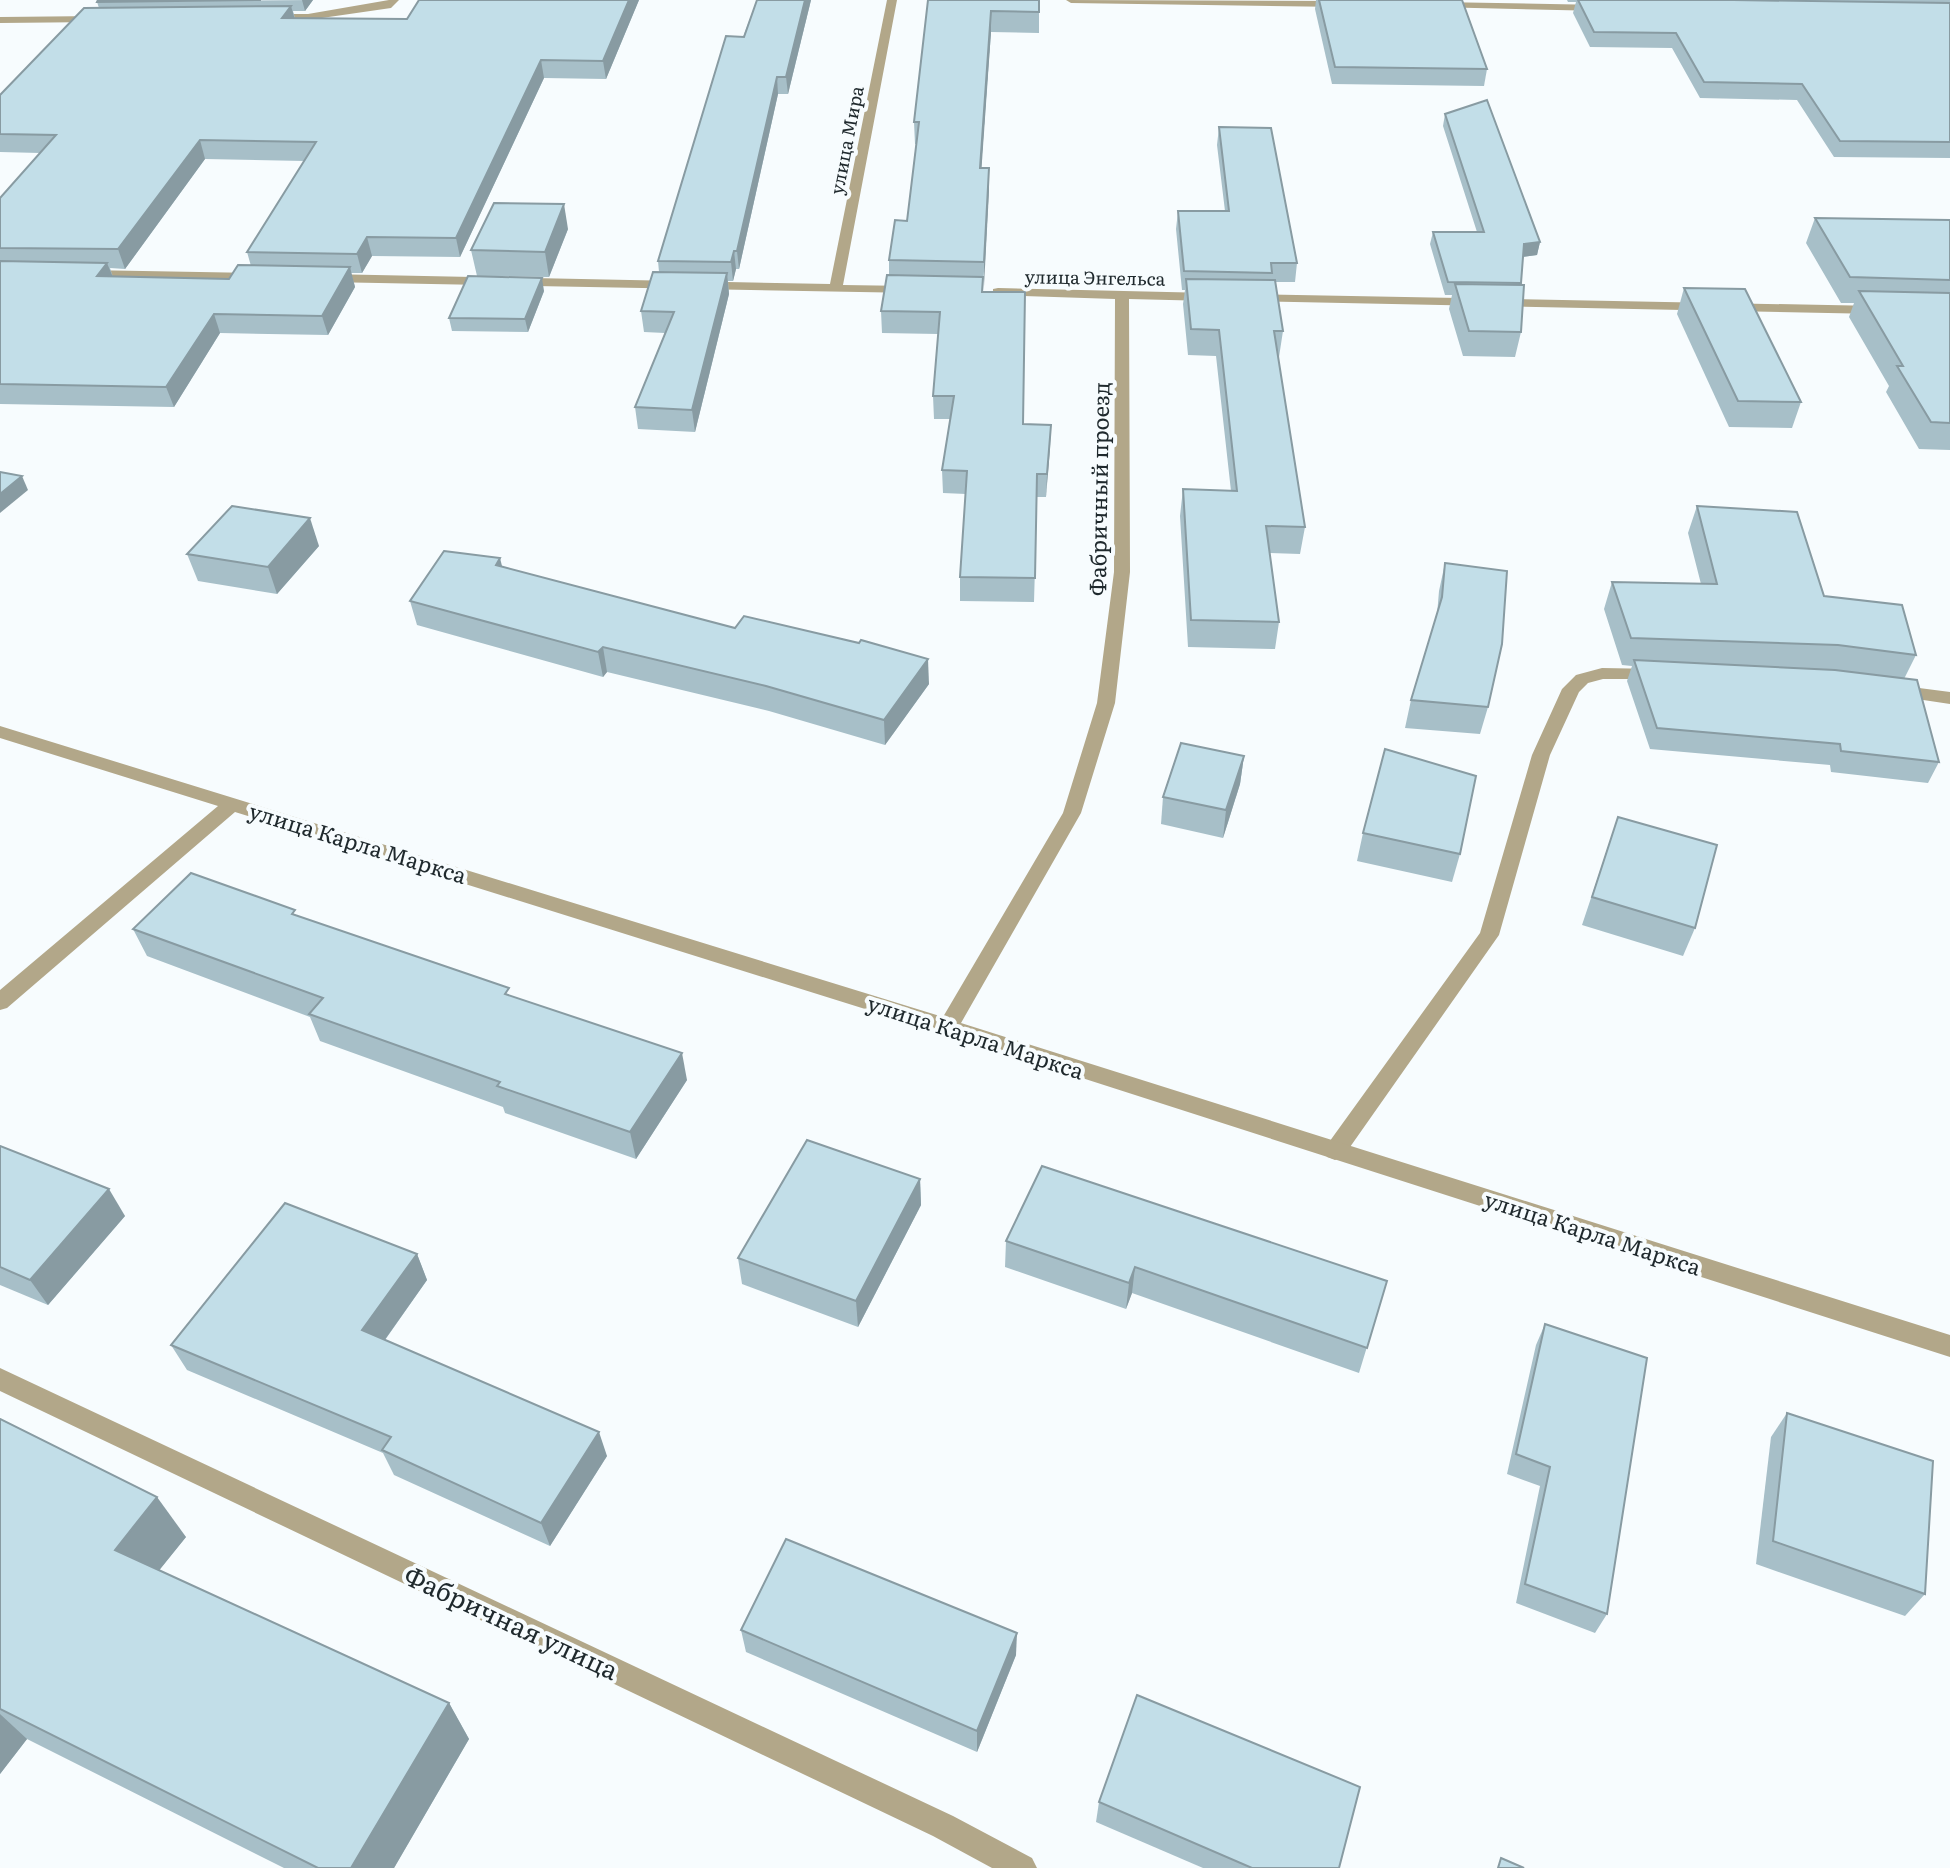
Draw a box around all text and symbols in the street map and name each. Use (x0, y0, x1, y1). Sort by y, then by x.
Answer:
street label: улица Мира (822, 83, 870, 197)
street label: улица Энгельса (1024, 262, 1166, 292)
street label: Фабричный проезд (1080, 382, 1116, 596)
street label: улица Карла Маркса (245, 793, 471, 891)
street label: улица Карла Маркса (863, 985, 1089, 1087)
street label: улица Карла Маркса (1480, 1181, 1706, 1283)
street label: Фабричная улица (398, 1554, 626, 1688)

